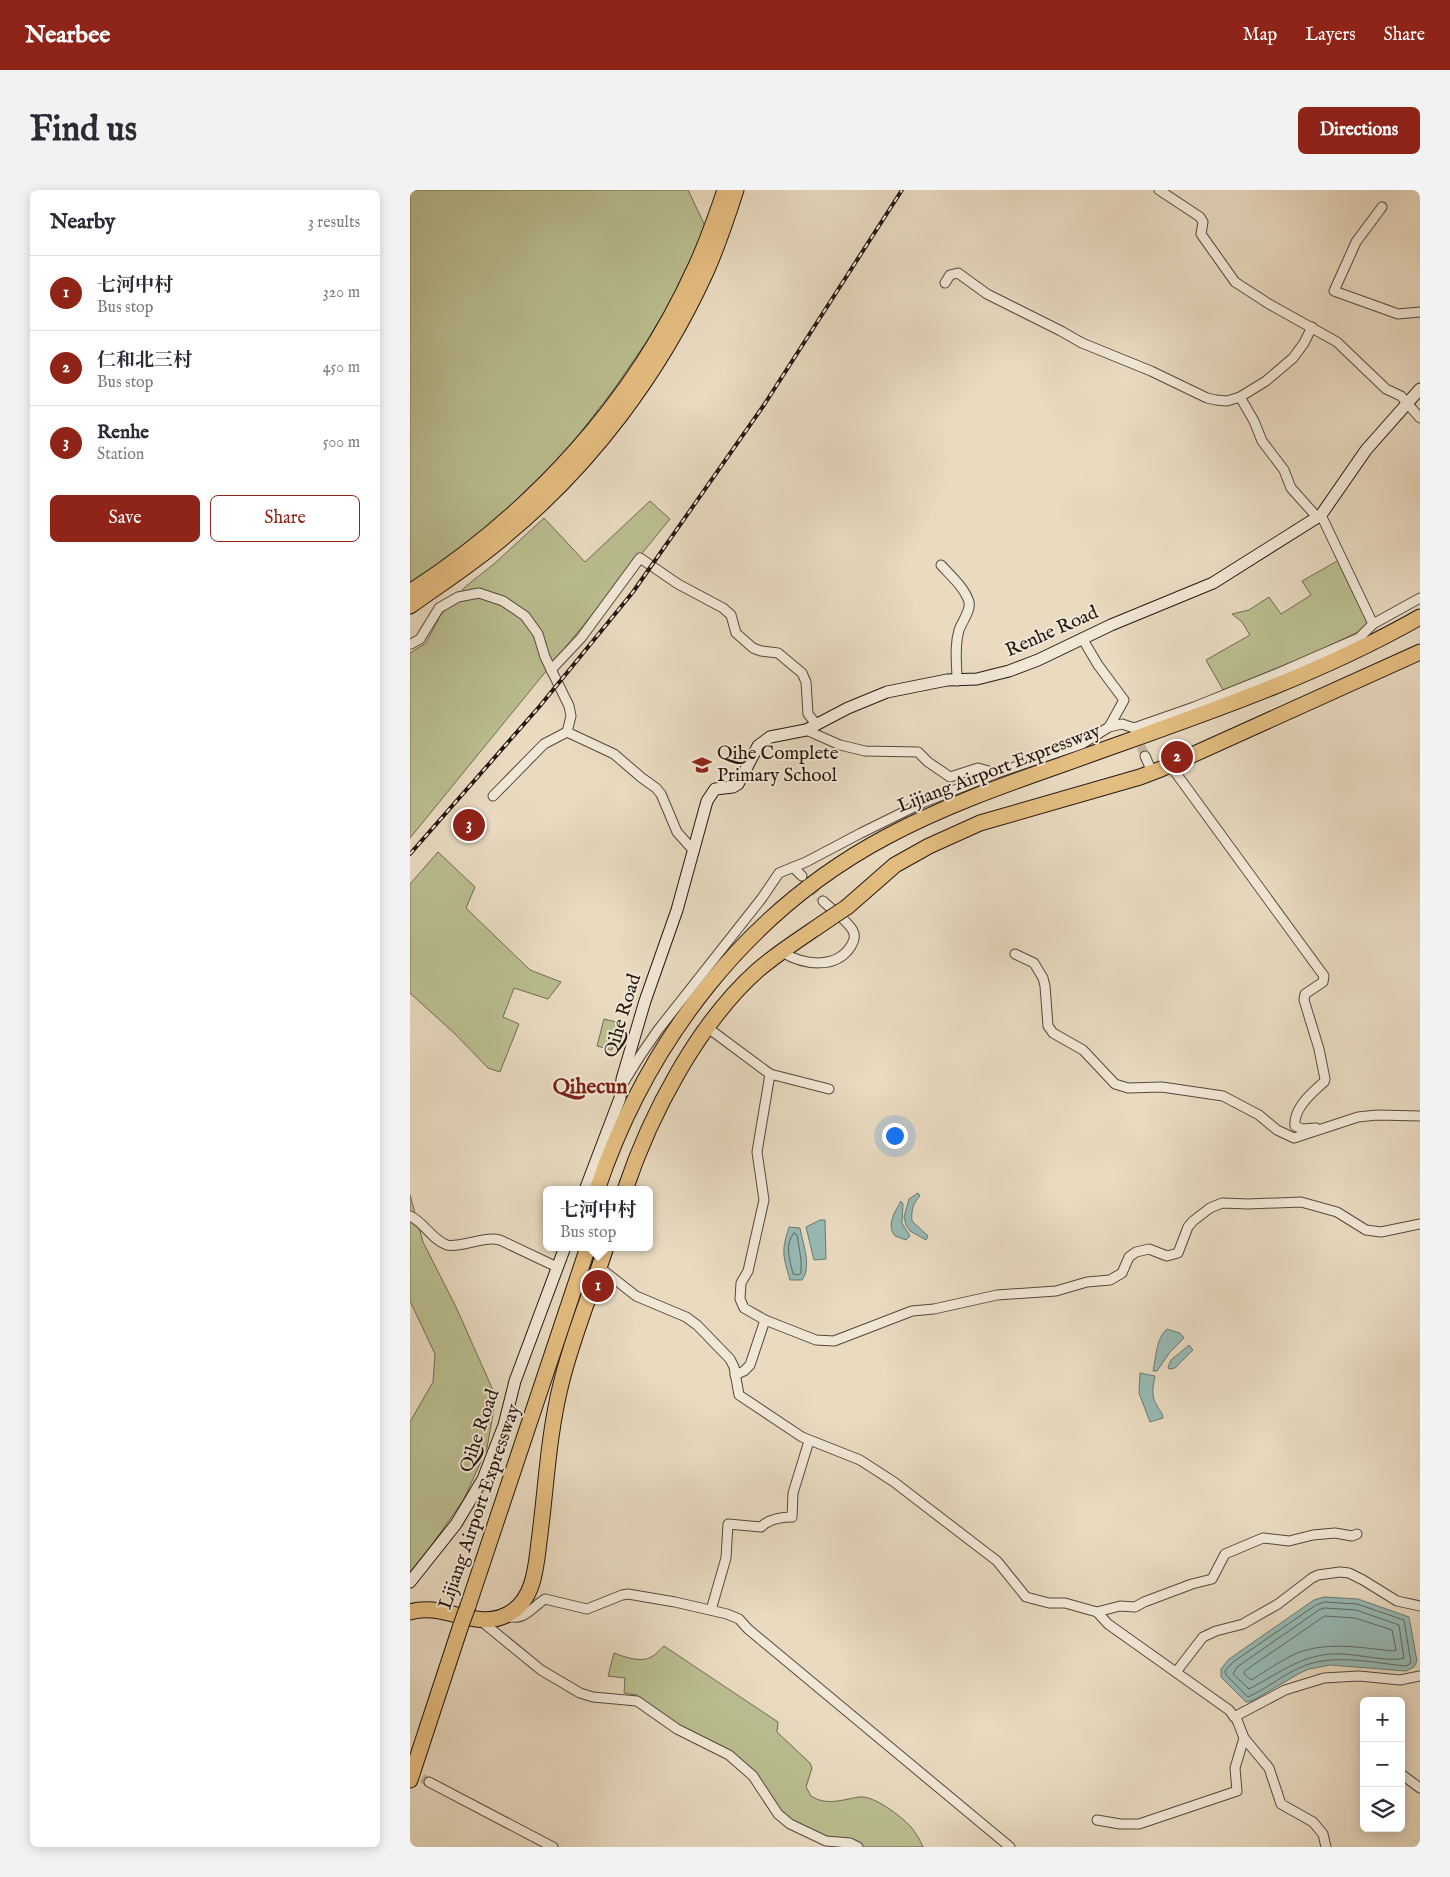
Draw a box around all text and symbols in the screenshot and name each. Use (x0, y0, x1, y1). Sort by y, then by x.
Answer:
text: Nearbee (25, 20, 110, 51)
text: Map (1243, 24, 1277, 47)
text: Layers (1305, 24, 1356, 47)
text: Share (1384, 24, 1425, 47)
button: Directions (1298, 107, 1420, 154)
text: Find us (30, 108, 137, 153)
text: Nearby (50, 209, 115, 236)
text: 3 results (308, 213, 360, 233)
text: 七河中村 (97, 274, 173, 298)
text: 1 (63, 283, 69, 303)
text: 320 m (323, 283, 360, 303)
text: Bus stop (97, 298, 153, 318)
text: 仁和北三村 (97, 349, 192, 373)
text: 2 (62, 358, 70, 378)
text: 450 m (323, 358, 360, 378)
text: Bus stop (97, 373, 153, 393)
text: Renhe (97, 421, 149, 445)
text: 3 (63, 433, 69, 453)
text: 500 m (323, 433, 360, 453)
text: Station (97, 445, 144, 465)
button: Save (50, 495, 200, 542)
button: Share (210, 495, 360, 542)
street label: Renhe Road (1002, 601, 1103, 663)
street label: Lijiang Airport Expressway (894, 719, 1104, 819)
pin: 2 (1161, 738, 1193, 776)
place label: Qihe Complete Primary School (717, 742, 839, 788)
school or university icon: Qihe Complete Primary School (691, 754, 713, 776)
pin: 3 (453, 806, 485, 844)
street label: Qihe Road (599, 970, 647, 1061)
district label: Qihecun (553, 1074, 627, 1101)
your location (882, 1123, 908, 1149)
popup (543, 1186, 653, 1251)
text: 七河中村 (560, 1199, 636, 1223)
text: Bus stop (560, 1223, 616, 1243)
pin: 1 (582, 1267, 614, 1305)
street label: Qihe Road (455, 1385, 506, 1476)
street label: Lijiang Airport Expressway (434, 1401, 527, 1613)
map controls (1360, 1697, 1405, 1832)
button: + (1360, 1697, 1405, 1742)
button: − (1360, 1742, 1405, 1787)
button: layers (1360, 1787, 1405, 1832)

